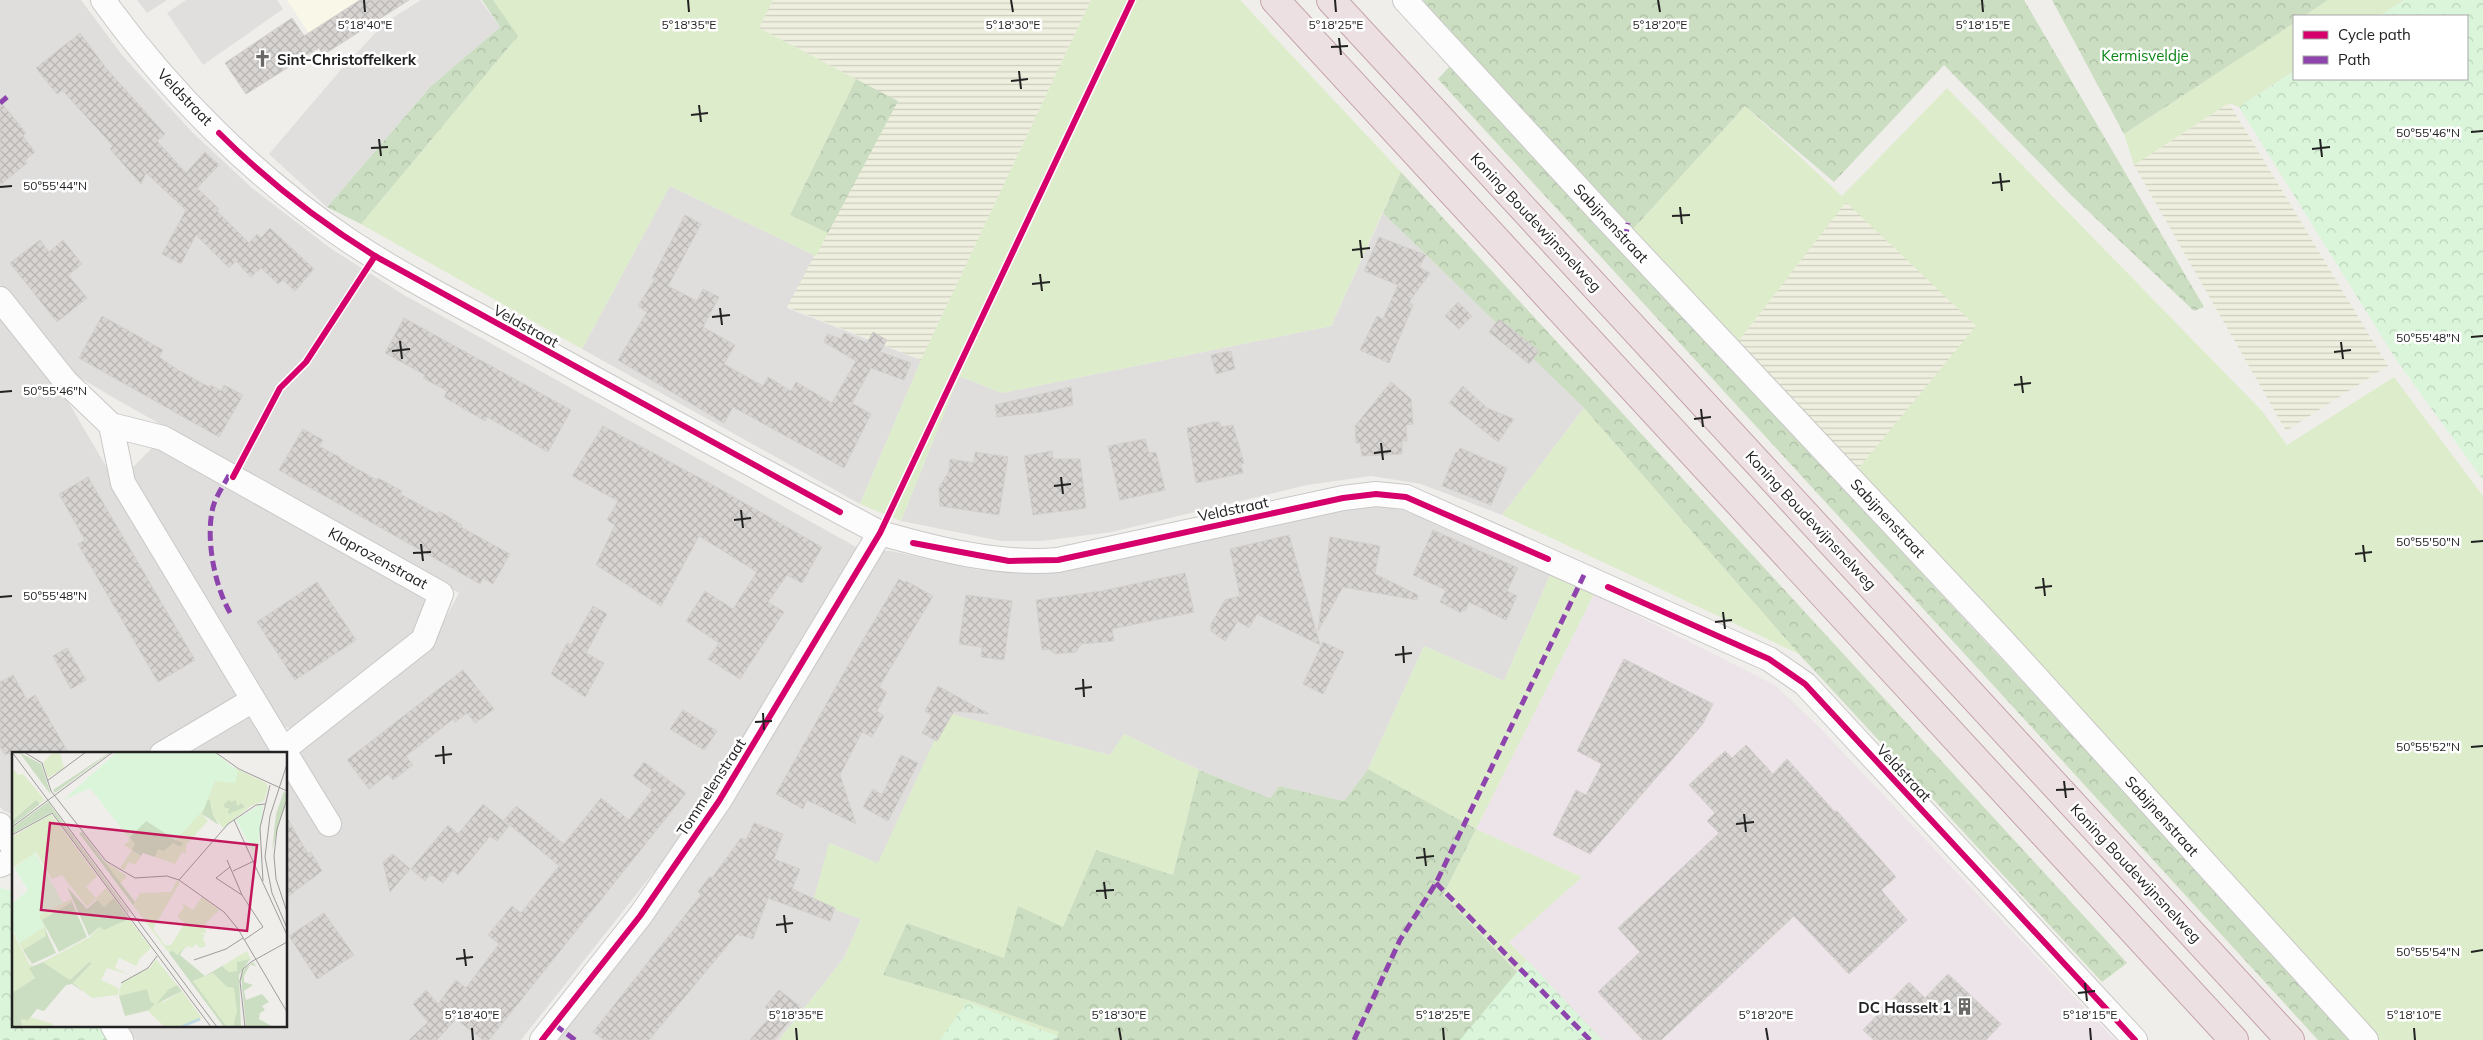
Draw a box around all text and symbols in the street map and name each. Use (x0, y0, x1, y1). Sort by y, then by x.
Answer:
legend (2293, 15, 2468, 80)
text: 5°18'40"E (338, 17, 392, 32)
text: 5°18'35"E (662, 17, 716, 32)
text: 5°18'30"E (986, 17, 1040, 32)
text: 5°18'25"E (1309, 17, 1363, 32)
text: 5°18'20"E (1633, 17, 1687, 32)
text: 5°18'15"E (1956, 17, 2010, 32)
text: Cycle path (2338, 25, 2411, 44)
park label: Kermisveldje (2101, 46, 2189, 65)
church icon: Sint-Christoffelkerk (253, 49, 273, 69)
place label: Sint-Christoffelkerk (277, 50, 417, 69)
text: Path (2338, 50, 2370, 69)
street label: Veldstraat (153, 65, 217, 129)
text: 50°55'46"N (2396, 125, 2460, 140)
street label: Koning Boudewijnsnelweg (1466, 148, 1606, 296)
text: 50°55'44"N (23, 178, 87, 193)
street label: Sabijnenstraat (1569, 179, 1653, 267)
street label: Veldstraat (490, 300, 562, 352)
text: 50°55'48"N (2396, 330, 2460, 345)
text: 50°55'46"N (23, 383, 87, 398)
street label: Koning Boudewijnsnelweg (1741, 446, 1881, 594)
street label: Sabijnenstraat (1846, 474, 1930, 562)
street label: Veldstraat (1196, 492, 1270, 526)
street label: Klaprozenstraat (325, 523, 431, 593)
text: 50°55'50"N (2396, 534, 2460, 549)
text: 50°55'48"N (23, 588, 87, 603)
street label: Tommelenstraat (672, 735, 750, 839)
text: 50°55'52"N (2396, 739, 2460, 754)
street label: Veldstraat (1873, 740, 1935, 806)
inset map (12, 752, 288, 1028)
street label: Sabijnenstraat (2121, 772, 2203, 860)
street label: Koning Boudewijnsnelweg (2066, 799, 2206, 947)
text: 50°55'54"N (2396, 944, 2460, 959)
building icon: DC Hasselt 1 (1955, 997, 1975, 1017)
place label: DC Hasselt 1 (1858, 998, 1951, 1017)
text: 5°18'40"E (445, 1007, 499, 1022)
text: 5°18'35"E (769, 1007, 823, 1022)
text: 5°18'30"E (1092, 1007, 1146, 1022)
text: 5°18'25"E (1416, 1007, 1470, 1022)
text: 5°18'20"E (1739, 1007, 1793, 1022)
text: 5°18'15"E (2063, 1007, 2117, 1022)
text: 5°18'10"E (2387, 1007, 2441, 1022)

